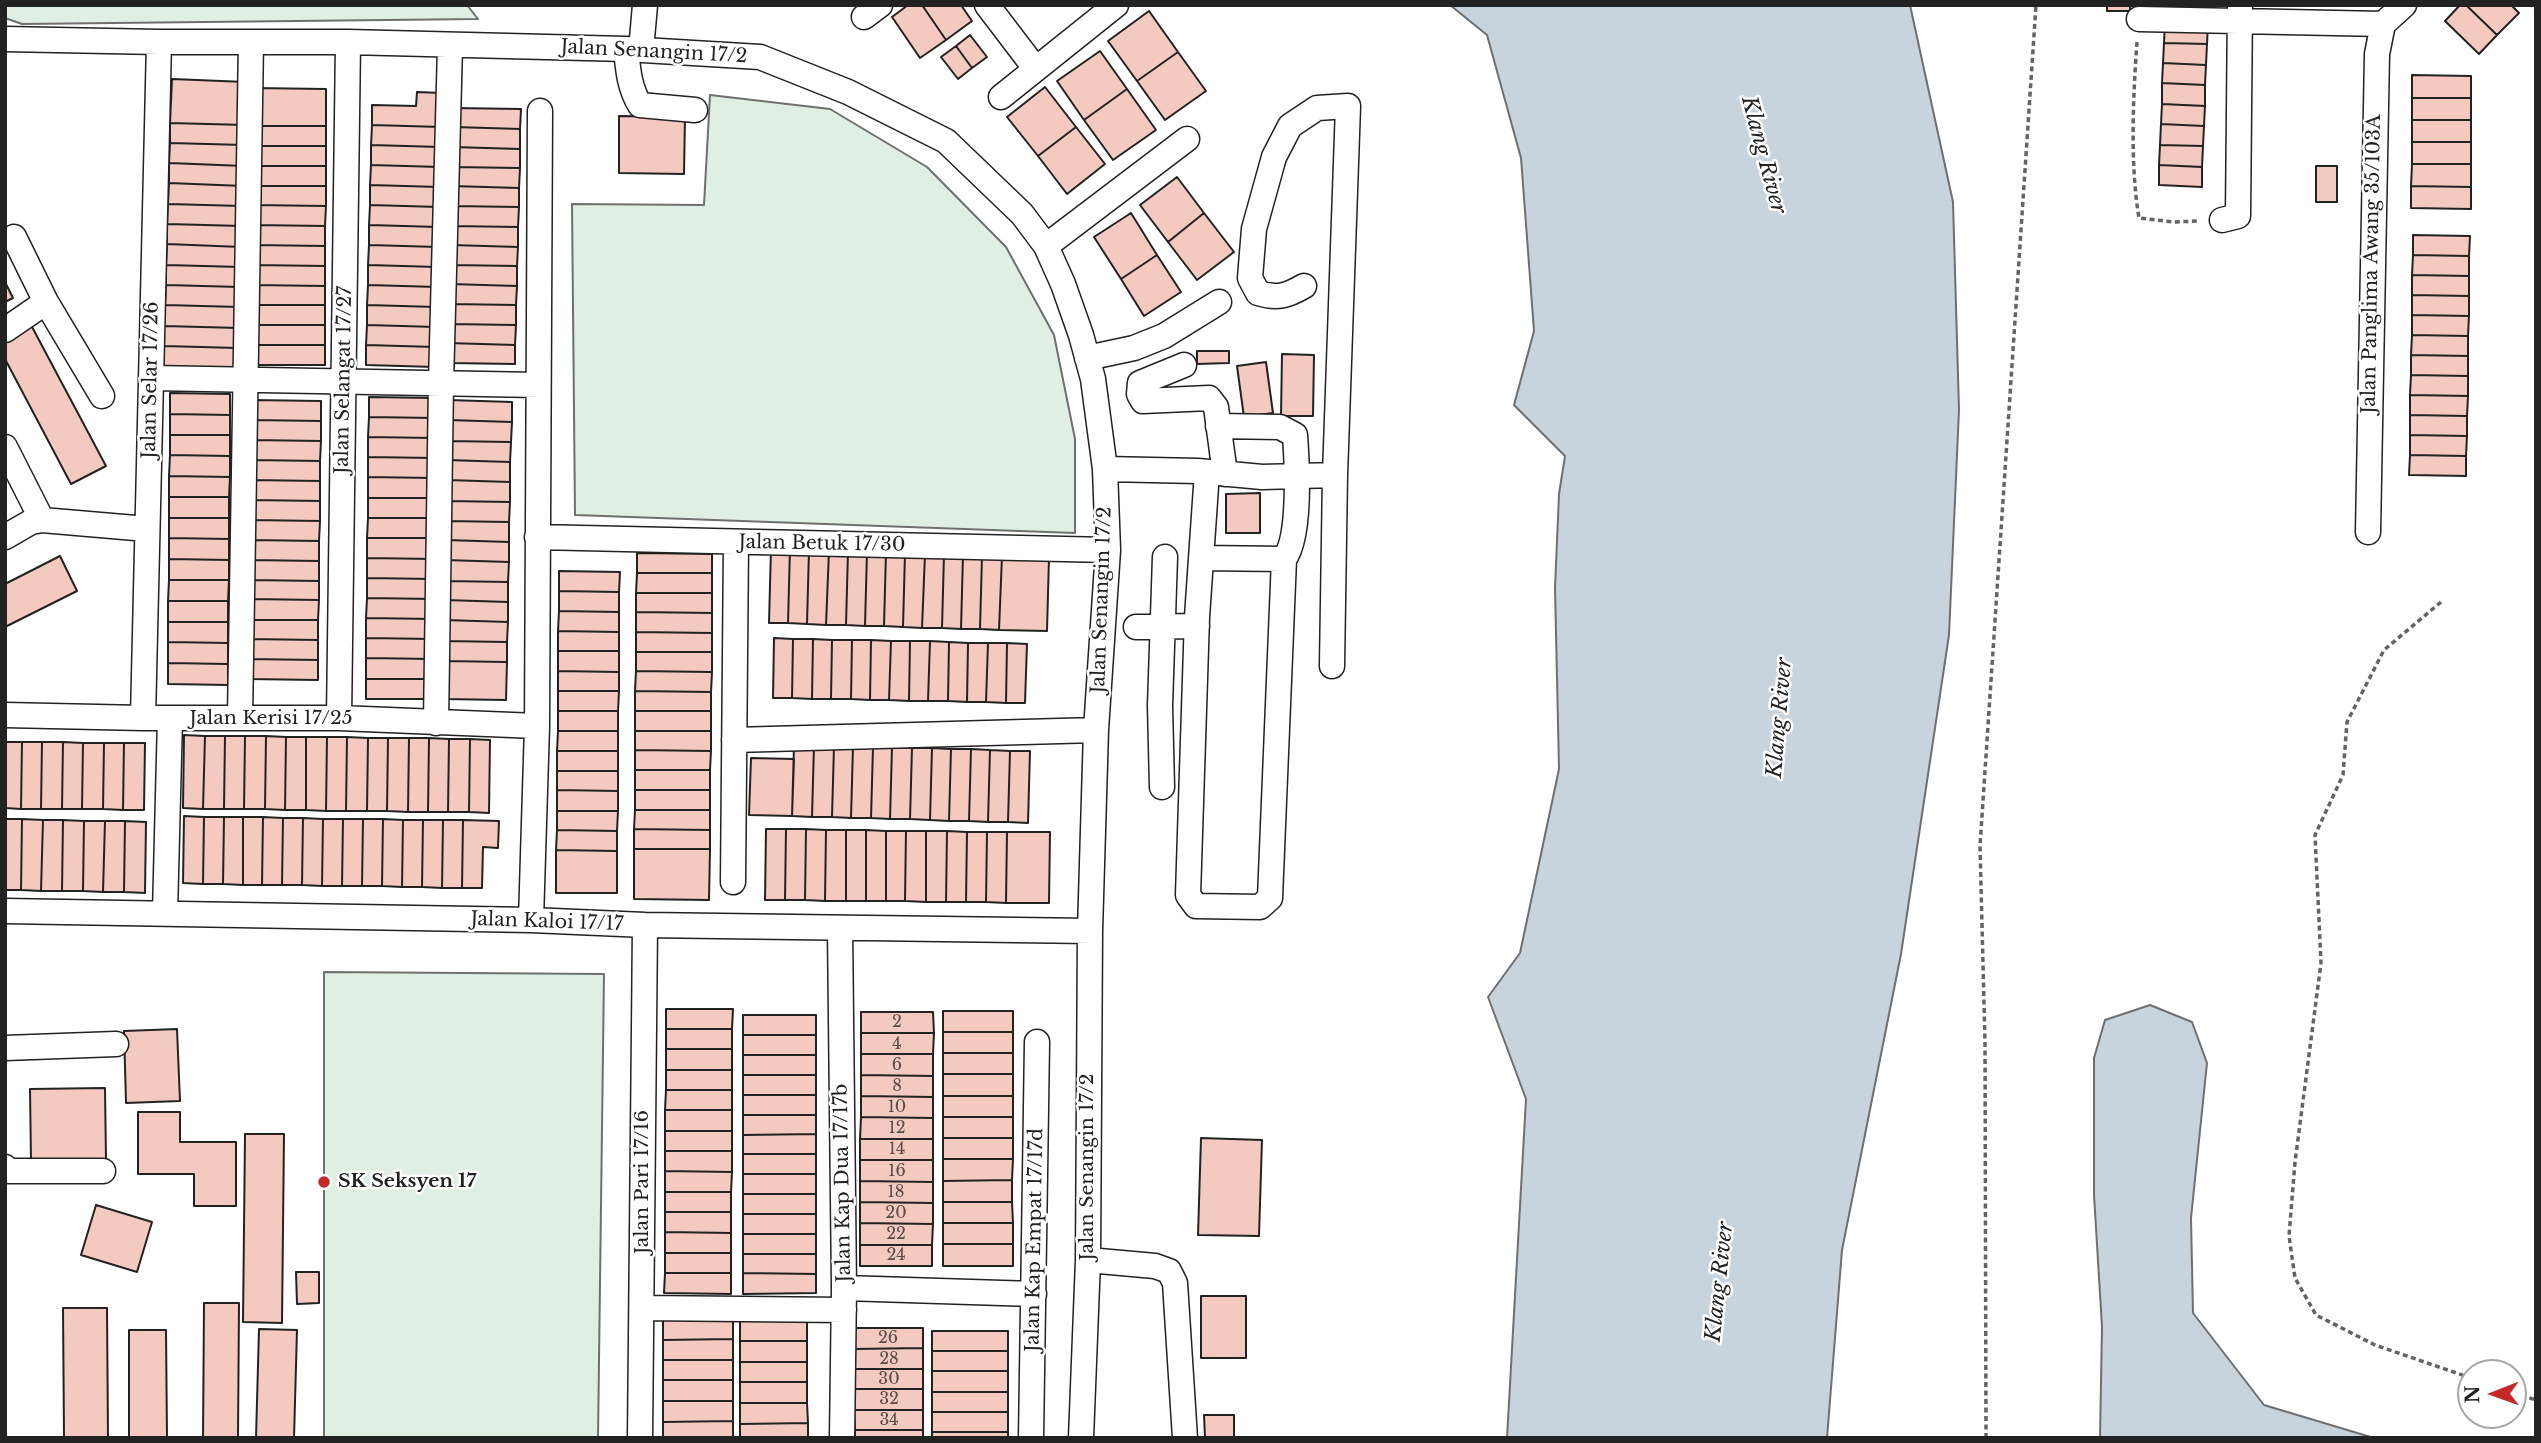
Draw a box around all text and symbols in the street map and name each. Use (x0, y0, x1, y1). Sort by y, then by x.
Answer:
street label: Jalan Senangin 17/2 (560, 36, 748, 68)
water label: Klang River (1735, 93, 1791, 217)
street label: Jalan Panglima Awang 35/103A (2358, 114, 2386, 414)
street label: Jalan Selangat 17/27 (331, 286, 357, 474)
street label: Jalan Selar 17/26 (138, 301, 164, 459)
street label: Jalan Senangin 17/2 (1087, 506, 1117, 694)
street label: Jalan Betuk 17/30 (738, 531, 906, 557)
water label: Klang River (1762, 657, 1798, 779)
street label: Jalan Kerisi 17/25 (190, 708, 352, 730)
street label: Jalan Kaloi 17/17 (470, 908, 624, 936)
house number: 2 (892, 1012, 902, 1032)
house number: 4 (892, 1034, 902, 1054)
house number: 6 (892, 1055, 902, 1075)
street label: Jalan Senangin 17/2 (1077, 1074, 1099, 1260)
house number: 8 (892, 1076, 902, 1096)
street label: Jalan Kap Dua 17/17b (830, 1084, 856, 1282)
house number: 10 (888, 1097, 906, 1117)
street label: Jalan Pari 17/16 (632, 1110, 654, 1254)
house number: 12 (889, 1118, 905, 1138)
street label: Jalan Kap Empat 17/17d (1022, 1128, 1048, 1352)
house number: 14 (889, 1139, 905, 1159)
house number: 16 (888, 1161, 906, 1181)
place label: SK Seksyen 17 (338, 1171, 476, 1193)
marker: SK Seksyen 17 (316, 1174, 332, 1190)
house number: 18 (888, 1182, 904, 1202)
house number: 20 (885, 1203, 907, 1223)
water label: Klang River (1701, 1221, 1739, 1343)
house number: 22 (886, 1224, 906, 1244)
house number: 24 (886, 1245, 906, 1265)
house number: 26 (878, 1328, 898, 1348)
house number: 28 (879, 1349, 899, 1369)
north arrow (2457, 1359, 2527, 1429)
house number: 30 (878, 1369, 900, 1389)
text: N (2461, 1385, 2484, 1403)
house number: 32 (879, 1389, 899, 1409)
house number: 34 (879, 1410, 899, 1430)

